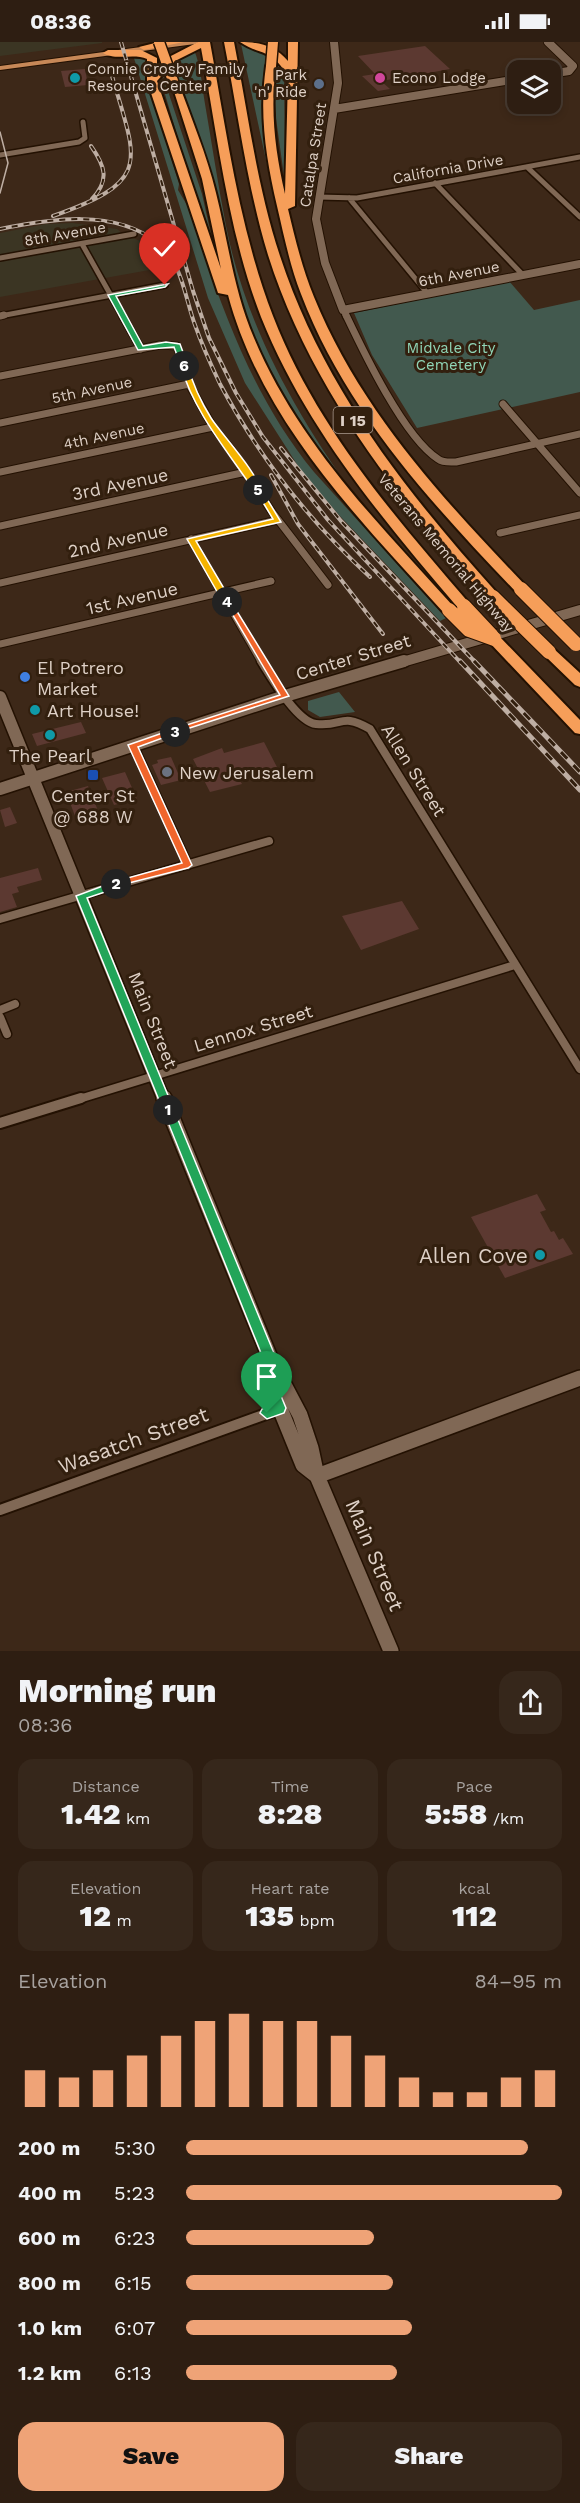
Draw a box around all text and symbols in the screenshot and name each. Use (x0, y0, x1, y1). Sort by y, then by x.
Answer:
text: 08:36 (30, 9, 91, 34)
place label: Connie Crosby Family Resource Center (87, 60, 245, 95)
map controls (507, 60, 561, 114)
button: layers (507, 60, 561, 114)
place label: Park 'n' Ride (254, 66, 307, 101)
place label: Econo Lodge (392, 69, 486, 87)
marker: Connie Crosby Family Resource Center (68, 71, 82, 85)
marker: Econo Lodge (373, 71, 387, 85)
marker: Park 'n' Ride (312, 77, 326, 91)
street label: Catalpa Street (296, 101, 330, 209)
street label: California Drive (391, 150, 505, 188)
street label: 8th Avenue (23, 218, 107, 250)
pin (139, 223, 190, 285)
icon: check (148, 232, 181, 265)
street label: 6th Avenue (417, 257, 501, 291)
park label: Midvale City Cemetery (407, 339, 496, 374)
pin: 6 (169, 351, 199, 381)
text: 6 (179, 356, 189, 375)
street label: 5th Avenue (50, 373, 134, 407)
road number: I 15 (334, 407, 372, 433)
street label: 4th Avenue (62, 419, 146, 453)
street label: 3rd Avenue (70, 464, 170, 504)
street label: Veterans Memorial Highway (374, 470, 518, 636)
pin: 5 (243, 475, 273, 505)
text: 5 (253, 480, 263, 499)
street label: 2nd Avenue (66, 518, 170, 562)
street label: 1st Avenue (84, 577, 180, 619)
pin: 4 (212, 587, 242, 617)
text: 4 (222, 592, 232, 611)
street label: Center Street (293, 629, 413, 684)
place label: El Potrero Market (37, 657, 124, 699)
marker: El Potrero Market (18, 670, 32, 684)
place label: Art House! (47, 700, 139, 721)
marker: Art House! (28, 703, 42, 717)
pin: 3 (160, 717, 190, 747)
street label: Allen Street (377, 720, 451, 820)
text: 3 (170, 722, 180, 741)
marker: The Pearl (43, 728, 57, 742)
place label: The Pearl (9, 745, 92, 766)
place label: New Jerusalem (179, 762, 314, 783)
marker: New Jerusalem (160, 765, 174, 779)
marker: Center St @ 688 W (86, 768, 100, 782)
place label: Center St @ 688 W (51, 785, 135, 827)
pin: 2 (101, 869, 131, 899)
text: 2 (111, 874, 121, 893)
street label: Main Street (124, 969, 182, 1072)
street label: Lennox Street (191, 1000, 315, 1056)
pin: 1 (153, 1095, 183, 1125)
text: 1 (165, 1100, 171, 1119)
place label: Allen Cove (419, 1243, 528, 1268)
marker: Allen Cove (533, 1248, 547, 1262)
pin (241, 1351, 292, 1413)
icon: arrive (250, 1360, 283, 1393)
street label: Wasatch Street (55, 1401, 212, 1479)
street label: Main Street (340, 1496, 410, 1615)
text: Morning run (18, 1671, 217, 1710)
button: share (499, 1671, 562, 1734)
text: 08:36 (18, 1713, 73, 1737)
text: Distance (72, 1777, 140, 1796)
text: Time (271, 1777, 309, 1796)
text: Pace (456, 1777, 493, 1796)
text: 1.42 (61, 1796, 121, 1831)
text: 8:28 (257, 1796, 323, 1831)
text: 5:58 (424, 1796, 487, 1831)
text: km (121, 1809, 150, 1828)
text: /km (487, 1809, 524, 1828)
text: Elevation (70, 1879, 141, 1898)
text: Heart rate (250, 1879, 330, 1898)
text: kcal (458, 1879, 490, 1898)
text: 12 (80, 1898, 111, 1933)
text: 135 (245, 1898, 294, 1933)
text: 112 (452, 1898, 497, 1933)
text: m (111, 1911, 132, 1930)
text: bpm (294, 1911, 335, 1930)
text: Elevation (18, 1969, 107, 1993)
text: 84–95 m (475, 1969, 562, 1993)
text: 200 m (18, 2136, 80, 2160)
text: 5:30 (114, 2136, 156, 2160)
text: 400 m (18, 2181, 81, 2205)
text: 5:23 (114, 2181, 155, 2205)
text: 600 m (18, 2226, 81, 2250)
text: 6:23 (114, 2226, 155, 2250)
text: 800 m (18, 2271, 81, 2295)
text: 6:15 (114, 2271, 152, 2295)
text: 1.0 km (18, 2316, 82, 2340)
text: 6:07 (114, 2316, 155, 2340)
text: 1.2 km (18, 2361, 81, 2385)
text: 6:13 (114, 2361, 152, 2385)
button: Save (18, 2422, 284, 2491)
button: Share (296, 2422, 562, 2491)

